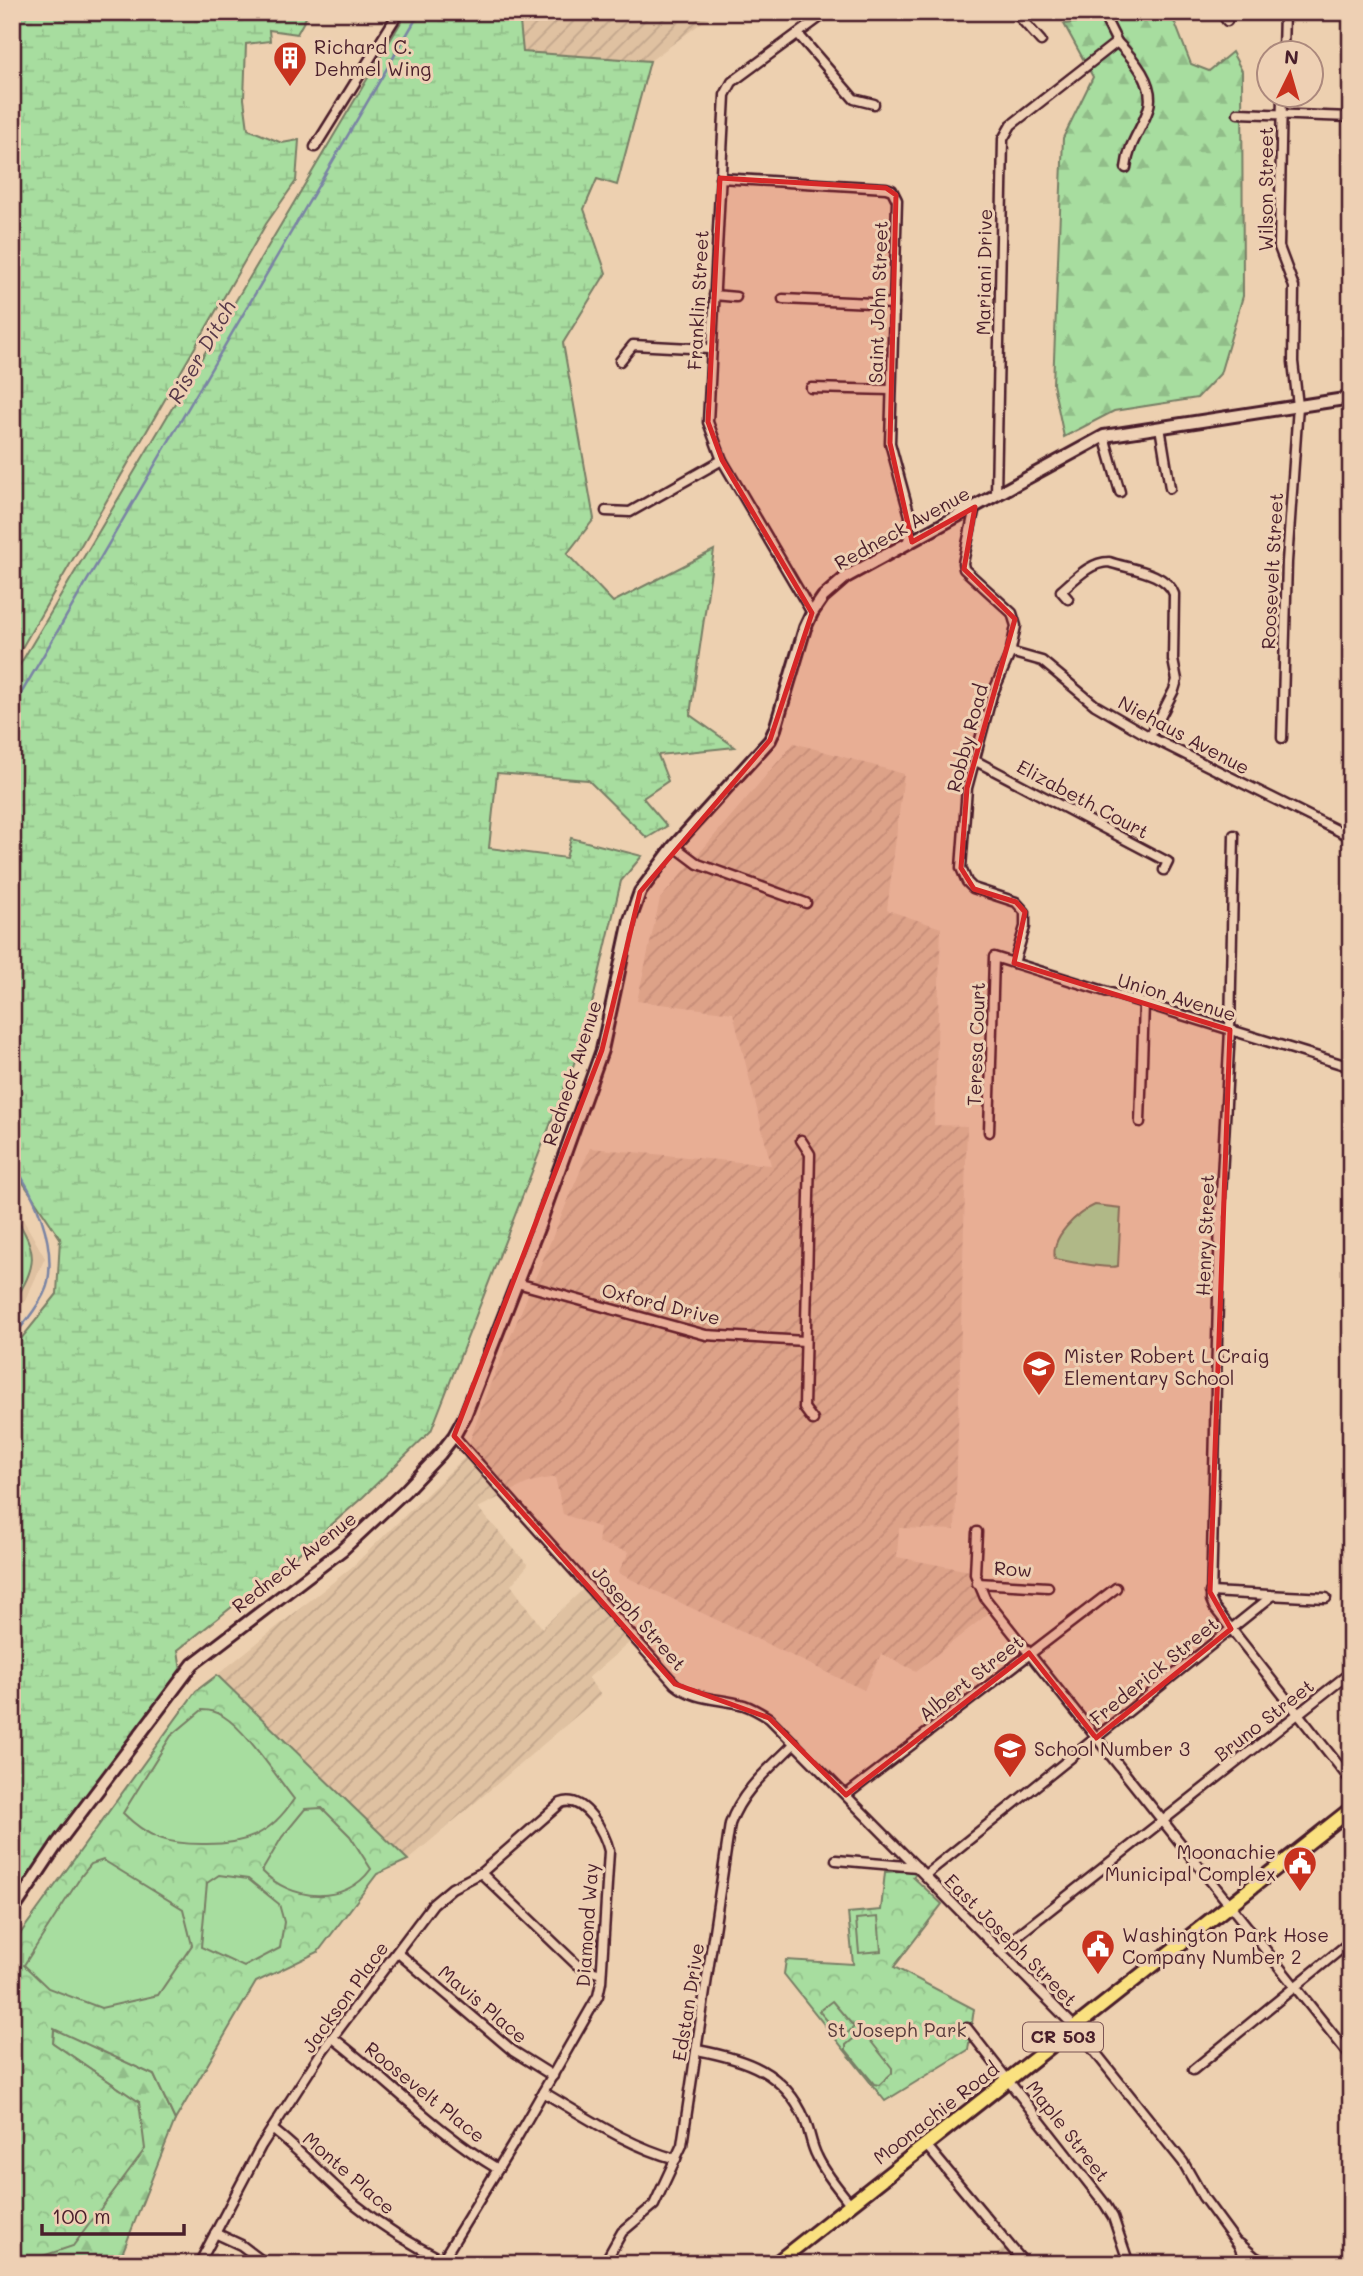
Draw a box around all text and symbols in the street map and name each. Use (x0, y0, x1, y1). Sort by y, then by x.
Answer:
place label: Richard C. Dehmel Wing (314, 34, 431, 81)
north arrow (1254, 38, 1324, 108)
building icon: Richard C. Dehmel Wing (271, 39, 309, 88)
text: N (1283, 43, 1300, 70)
street label: Wilson Street (1253, 127, 1278, 251)
street label: Mariani Drive (970, 208, 997, 336)
street label: Saint John Street (862, 220, 893, 384)
street label: Franklin Street (681, 229, 714, 371)
water label: Riser Ditch (160, 295, 241, 408)
street label: Redneck Avenue (830, 480, 974, 575)
street label: Roosevelt Street (1255, 492, 1288, 650)
street label: Robby Road (940, 681, 993, 795)
street label: Niehaus Avenue (1114, 689, 1254, 780)
street label: Elizabeth Court (1013, 753, 1154, 844)
street label: Union Avenue (1115, 967, 1239, 1026)
street label: Teresa Court (961, 982, 990, 1106)
street label: Redneck Avenue (536, 997, 607, 1149)
street label: Henry Street (1190, 1174, 1219, 1296)
street label: Oxford Drive (599, 1277, 723, 1330)
place label: Mister Robert L Craig Elementary School (1064, 1343, 1269, 1390)
school or university icon: Mister Robert L Craig Elementary School (1020, 1348, 1058, 1397)
street label: Redneck Avenue (226, 1505, 361, 1618)
street label: Row (993, 1555, 1033, 1582)
street label: Joseph Street (587, 1560, 692, 1676)
street label: Frederick Street (1084, 1611, 1223, 1730)
street label: Albert Street (913, 1629, 1028, 1726)
street label: Bruno Street (1209, 1673, 1319, 1766)
school or university icon: School Number 3 (991, 1730, 1029, 1779)
place label: School Number 3 (1034, 1736, 1190, 1761)
place label: Moonachie Municipal Complex (1105, 1839, 1276, 1886)
public building icon: Moonachie Municipal Complex (1281, 1844, 1319, 1893)
street label: Diamond Way (570, 1862, 603, 1988)
street label: East Joseph Street (940, 1868, 1083, 2011)
place label: Washington Park Hose Company Number 2 (1122, 1922, 1329, 1969)
public building icon: Washington Park Hose Company Number 2 (1079, 1927, 1117, 1976)
street label: Jackson Place (296, 1936, 393, 2057)
street label: Edstan Drive (666, 1941, 709, 2063)
street label: Mavis Place (433, 1959, 533, 2048)
park label: St Joseph Park (827, 2017, 967, 2042)
road number: CR 503 (1023, 2022, 1103, 2052)
street label: Roosevelt Place (360, 2035, 491, 2148)
street label: Moonachie Road (868, 2056, 1004, 2170)
street label: Maple Street (1021, 2075, 1116, 2186)
street label: Monte Place (298, 2126, 401, 2220)
scale bar (42, 2192, 184, 2236)
text: 100 m (52, 2202, 111, 2229)

